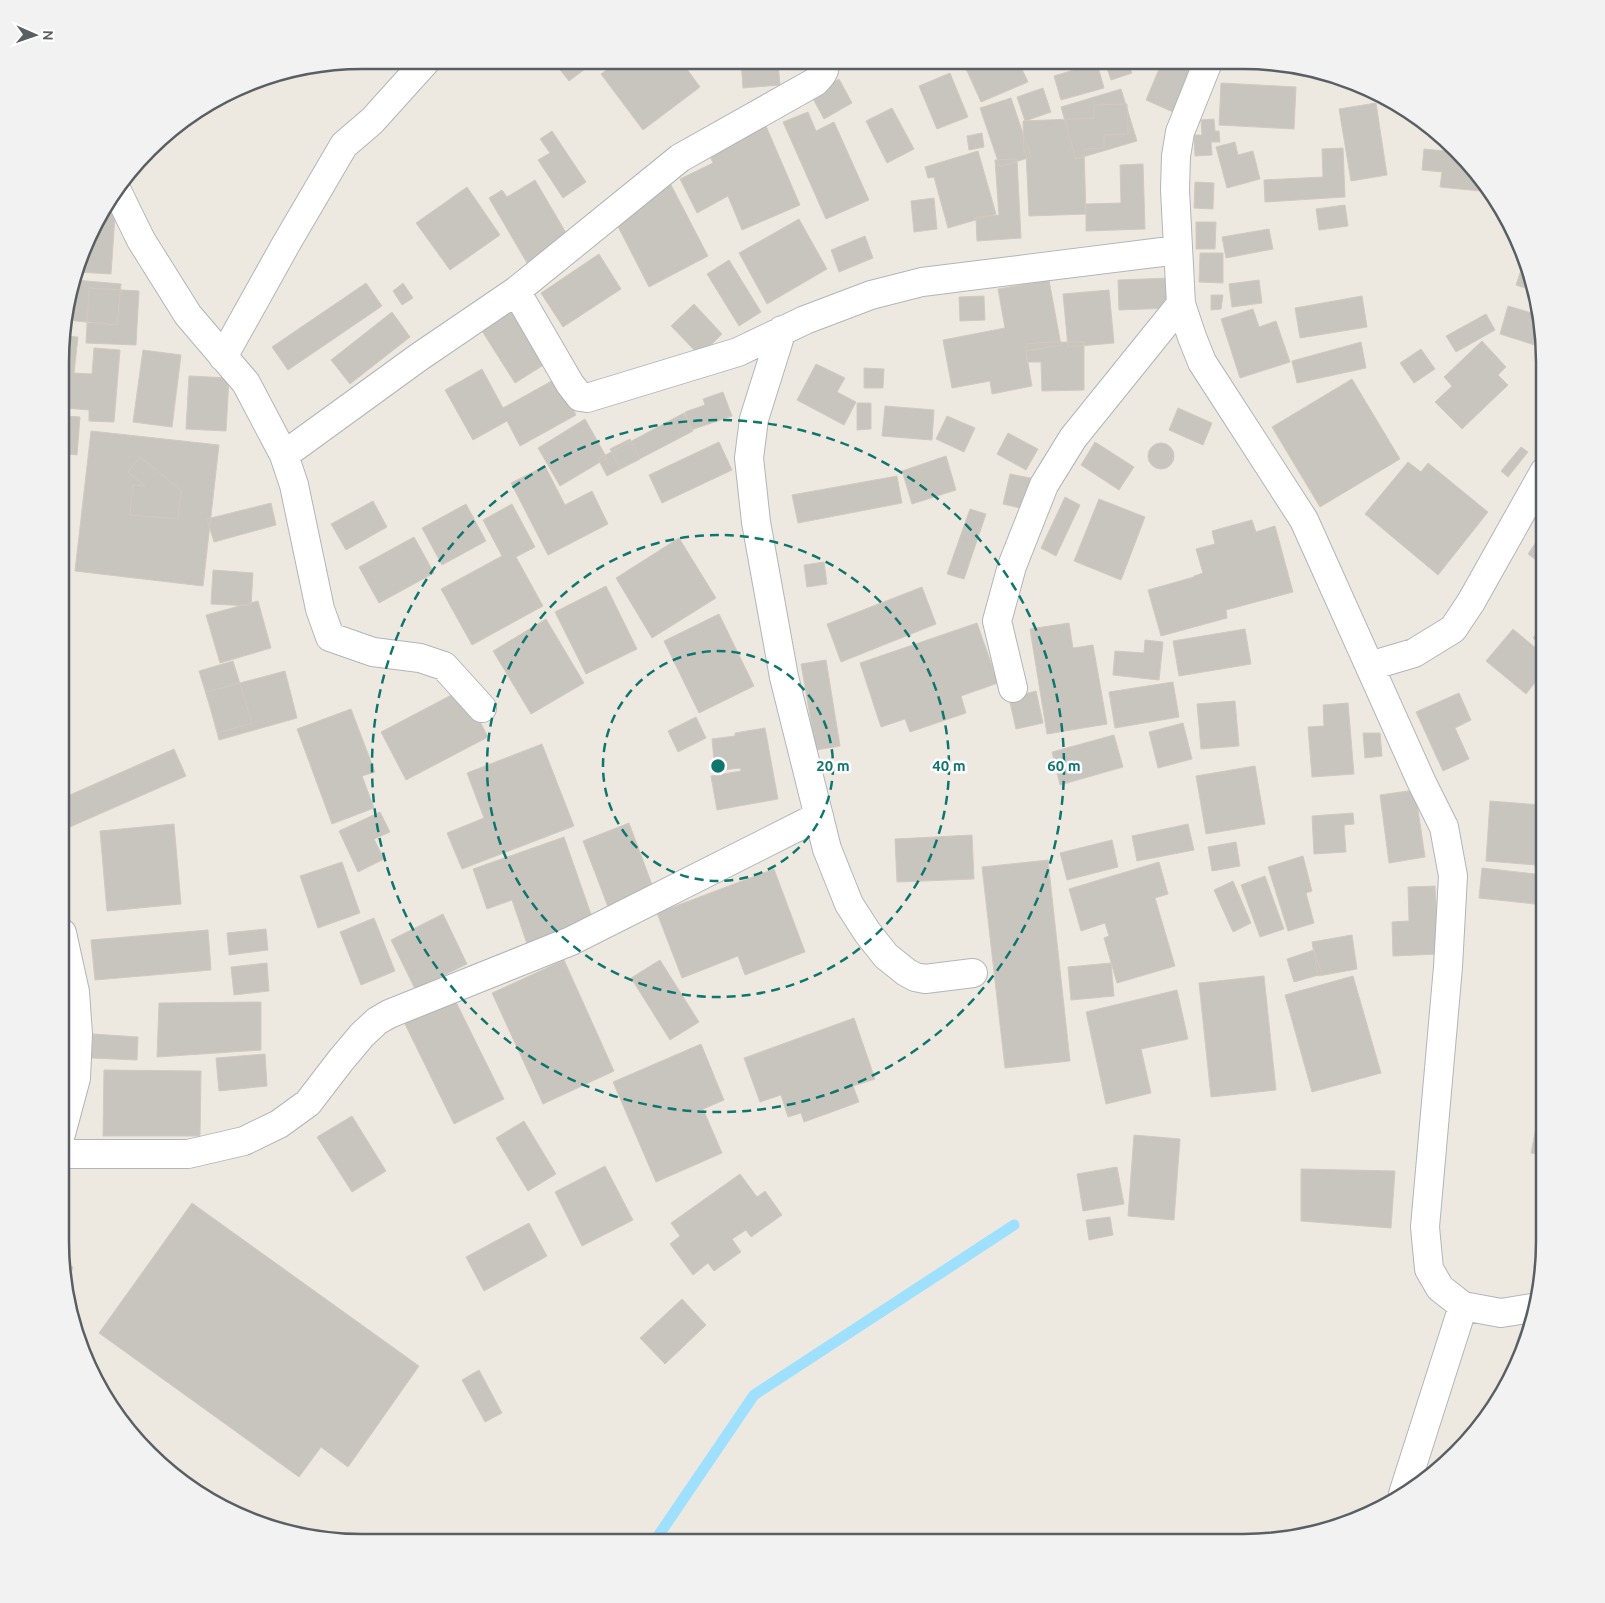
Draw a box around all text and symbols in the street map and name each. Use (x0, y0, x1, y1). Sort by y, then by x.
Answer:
north arrow (10, 10, 60, 60)
text: N (40, 30, 56, 41)
centre of rings (709, 757, 727, 775)
text: 20 m (816, 757, 850, 774)
text: 40 m (932, 757, 966, 774)
text: 60 m (1047, 757, 1081, 774)

